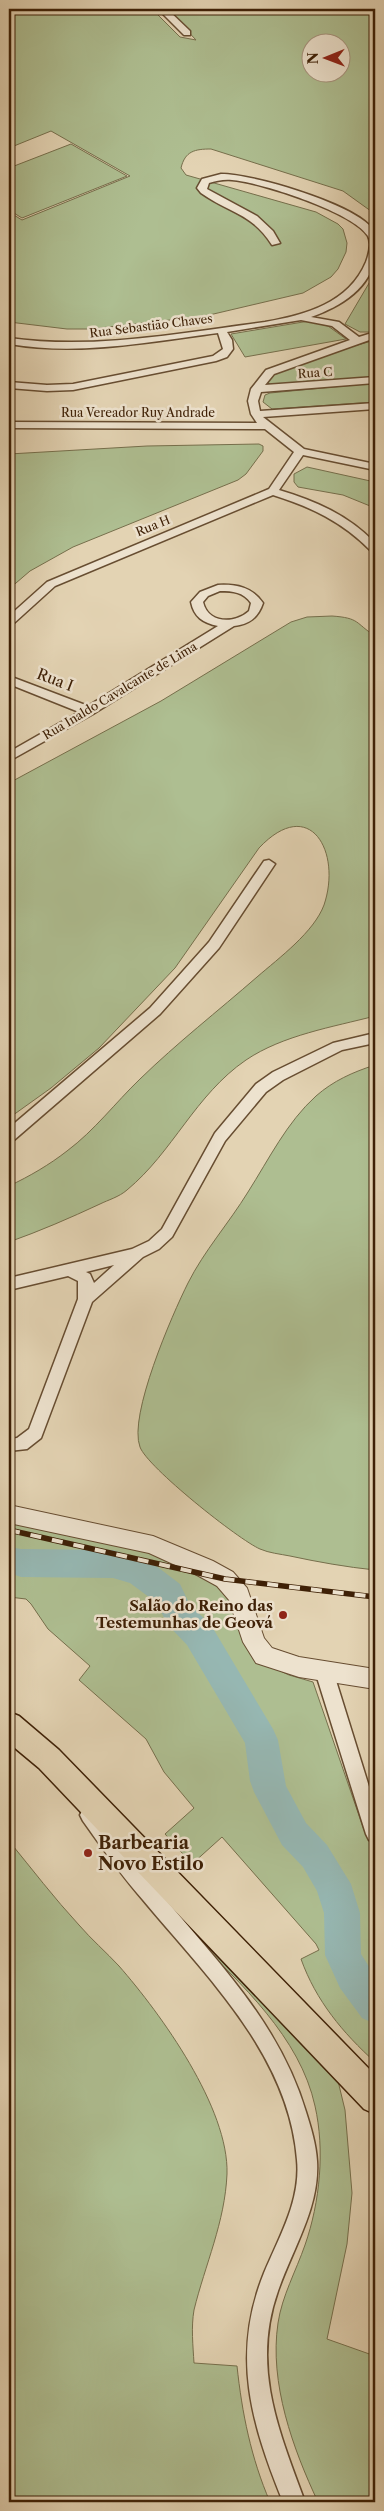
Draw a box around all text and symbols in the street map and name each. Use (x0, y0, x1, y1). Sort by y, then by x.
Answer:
north arrow (302, 32, 352, 82)
text: N (304, 52, 322, 64)
street label: Rua Sebastião Chaves (89, 311, 213, 340)
street label: Rua C (297, 364, 333, 381)
street label: Rua Vereador Ruy Andrade (61, 405, 215, 420)
street label: Rua H (133, 512, 172, 539)
street label: Rua Inaldo Cavalcante de Lima (40, 638, 200, 743)
street label: Rua I (34, 664, 76, 695)
place label: Salão do Reino das Testemunhas de Geová (96, 1596, 273, 1632)
marker: Salão do Reino das Testemunhas de Geová (277, 1609, 289, 1621)
place label: Barbearia Novo Estilo (98, 1832, 204, 1875)
marker: Barbearia Novo Estilo (82, 1847, 94, 1859)

